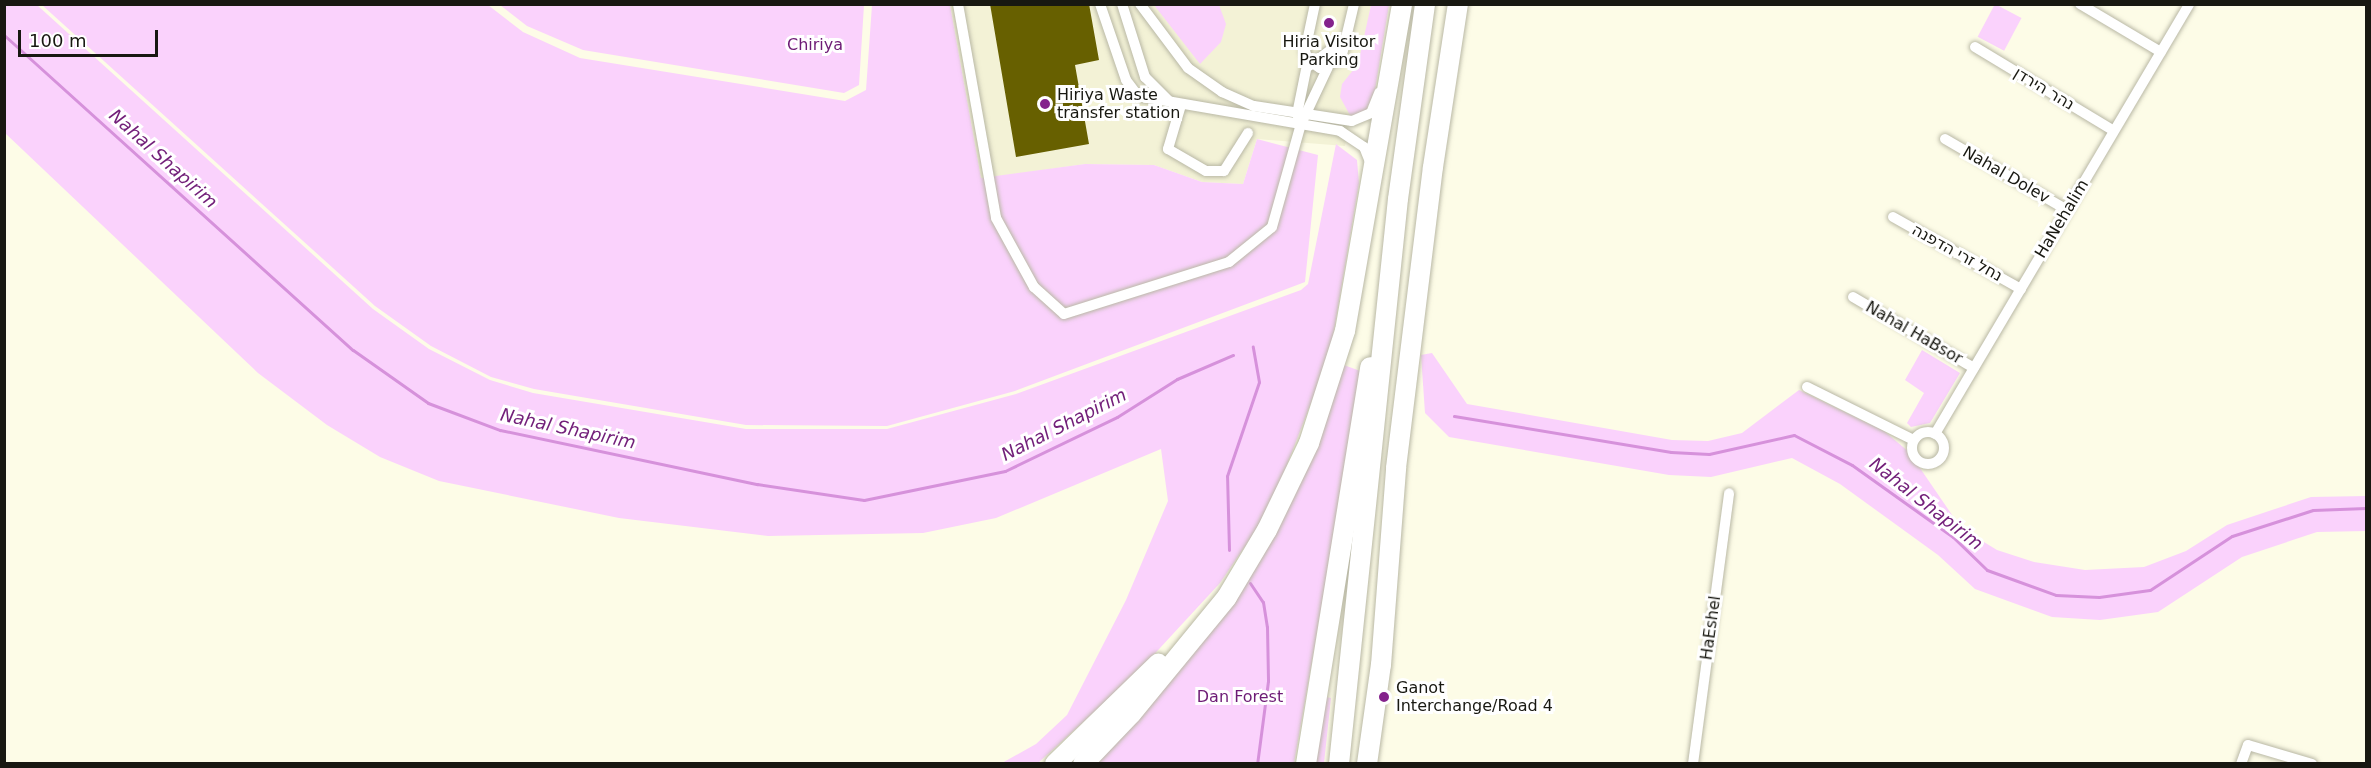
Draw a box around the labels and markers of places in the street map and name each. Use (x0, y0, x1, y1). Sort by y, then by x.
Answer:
marker: Hiria Visitor Parking (1322, 16, 1336, 30)
place label: Hiria Visitor Parking (1283, 32, 1375, 70)
place label: Hiriya Waste transfer station (1057, 85, 1180, 123)
marker: Hiriya Waste transfer station (1038, 97, 1052, 111)
place label: Ganot Interchange/Road 4 (1396, 678, 1553, 716)
marker: Ganot Interchange/Road 4 (1377, 690, 1391, 704)

